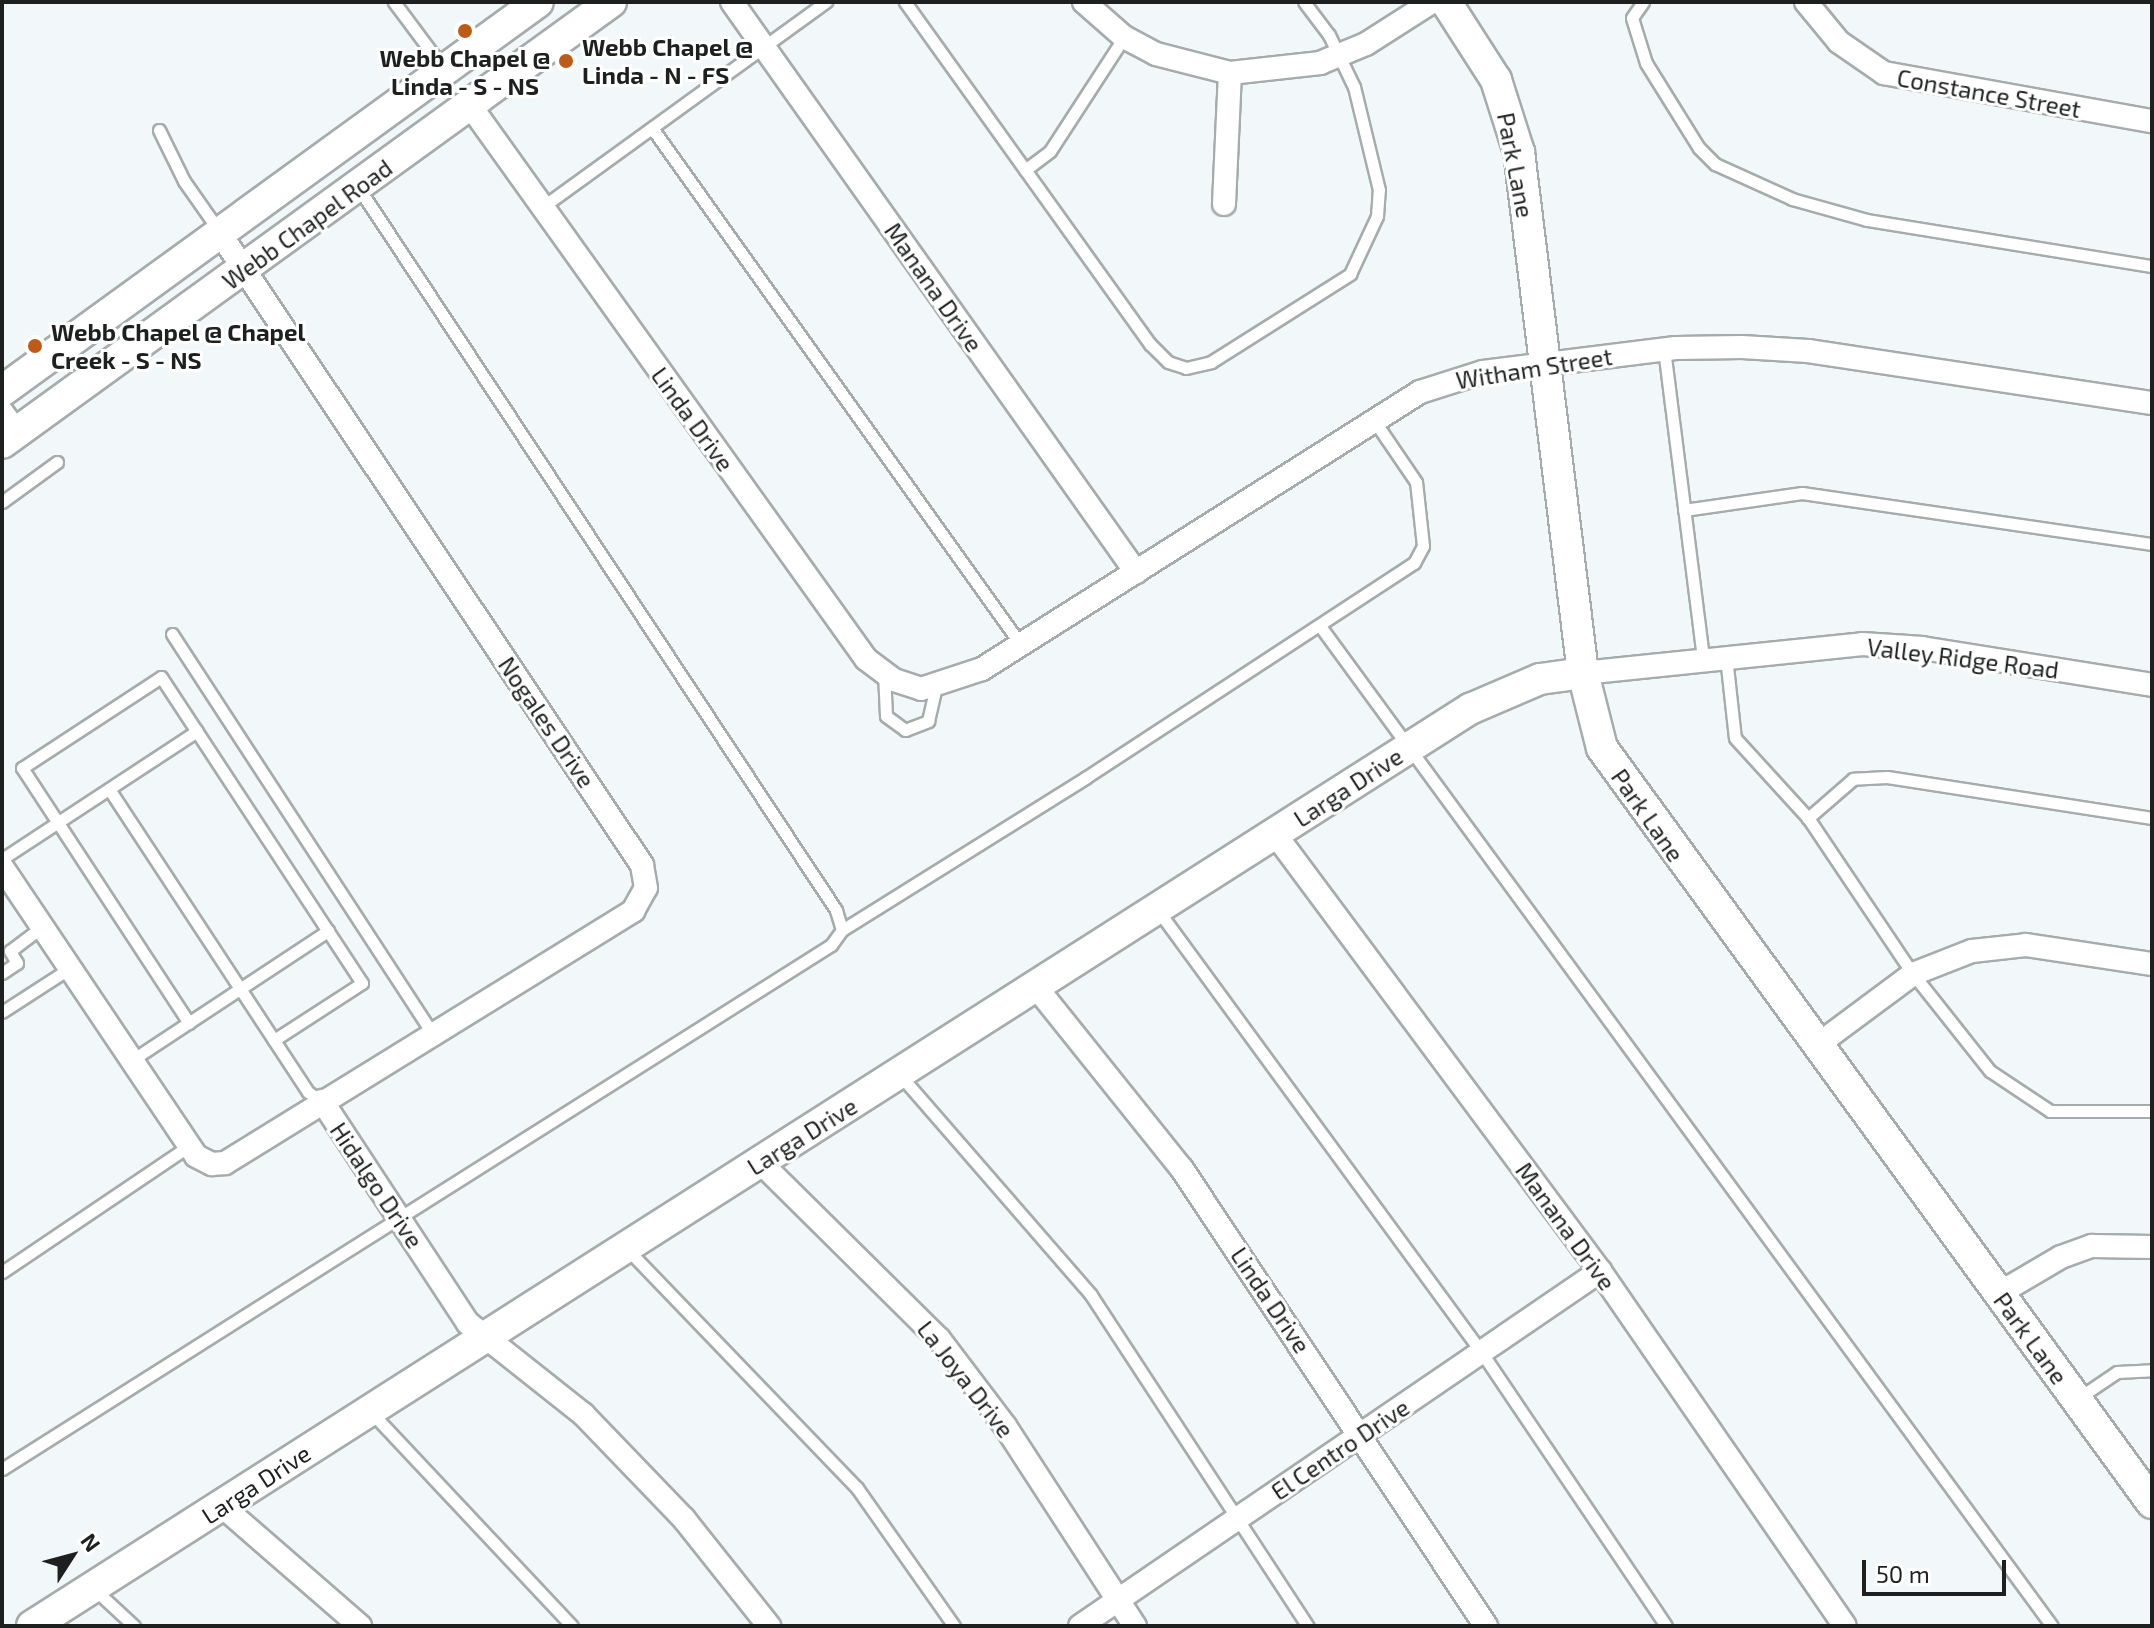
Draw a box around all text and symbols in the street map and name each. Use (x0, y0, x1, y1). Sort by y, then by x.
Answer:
marker: Webb Chapel @ Linda - S - NS (456, 22, 474, 40)
place label: Webb Chapel @ Linda - N - FS (582, 33, 754, 89)
place label: Webb Chapel @ Linda - S - NS (379, 44, 551, 100)
marker: Webb Chapel @ Linda - N - FS (557, 52, 575, 70)
street label: Constance Street (1895, 63, 2083, 123)
street label: Park Lane (1492, 110, 1540, 220)
street label: Webb Chapel Road (216, 153, 398, 295)
street label: Manana Drive (879, 217, 989, 357)
place label: Webb Chapel @ Chapel Creek - S - NS (51, 318, 306, 374)
marker: Webb Chapel @ Chapel Creek - S - NS (26, 337, 44, 355)
street label: Witham Street (1454, 341, 1614, 395)
street label: Linda Drive (646, 361, 740, 477)
street label: Valley Ridge Road (1865, 632, 2061, 684)
street label: Nogales Drive (493, 651, 601, 793)
street label: Larga Drive (1288, 741, 1408, 833)
street label: Park Lane (1606, 763, 1690, 867)
street label: Larga Drive (742, 1091, 862, 1181)
street label: Hidalgo Drive (324, 1117, 430, 1253)
street label: Manana Drive (1510, 1157, 1622, 1295)
street label: Linda Drive (1225, 1242, 1317, 1358)
street label: Park Lane (1988, 1286, 2074, 1390)
street label: La Joya Drive (911, 1315, 1021, 1443)
street label: El Centro Drive (1265, 1392, 1415, 1506)
street label: Larga Drive (196, 1438, 316, 1530)
north arrow (32, 1516, 112, 1596)
text: N (76, 1528, 107, 1556)
scale bar (1866, 1544, 2010, 1594)
text: 50 m (1876, 1559, 1930, 1588)

